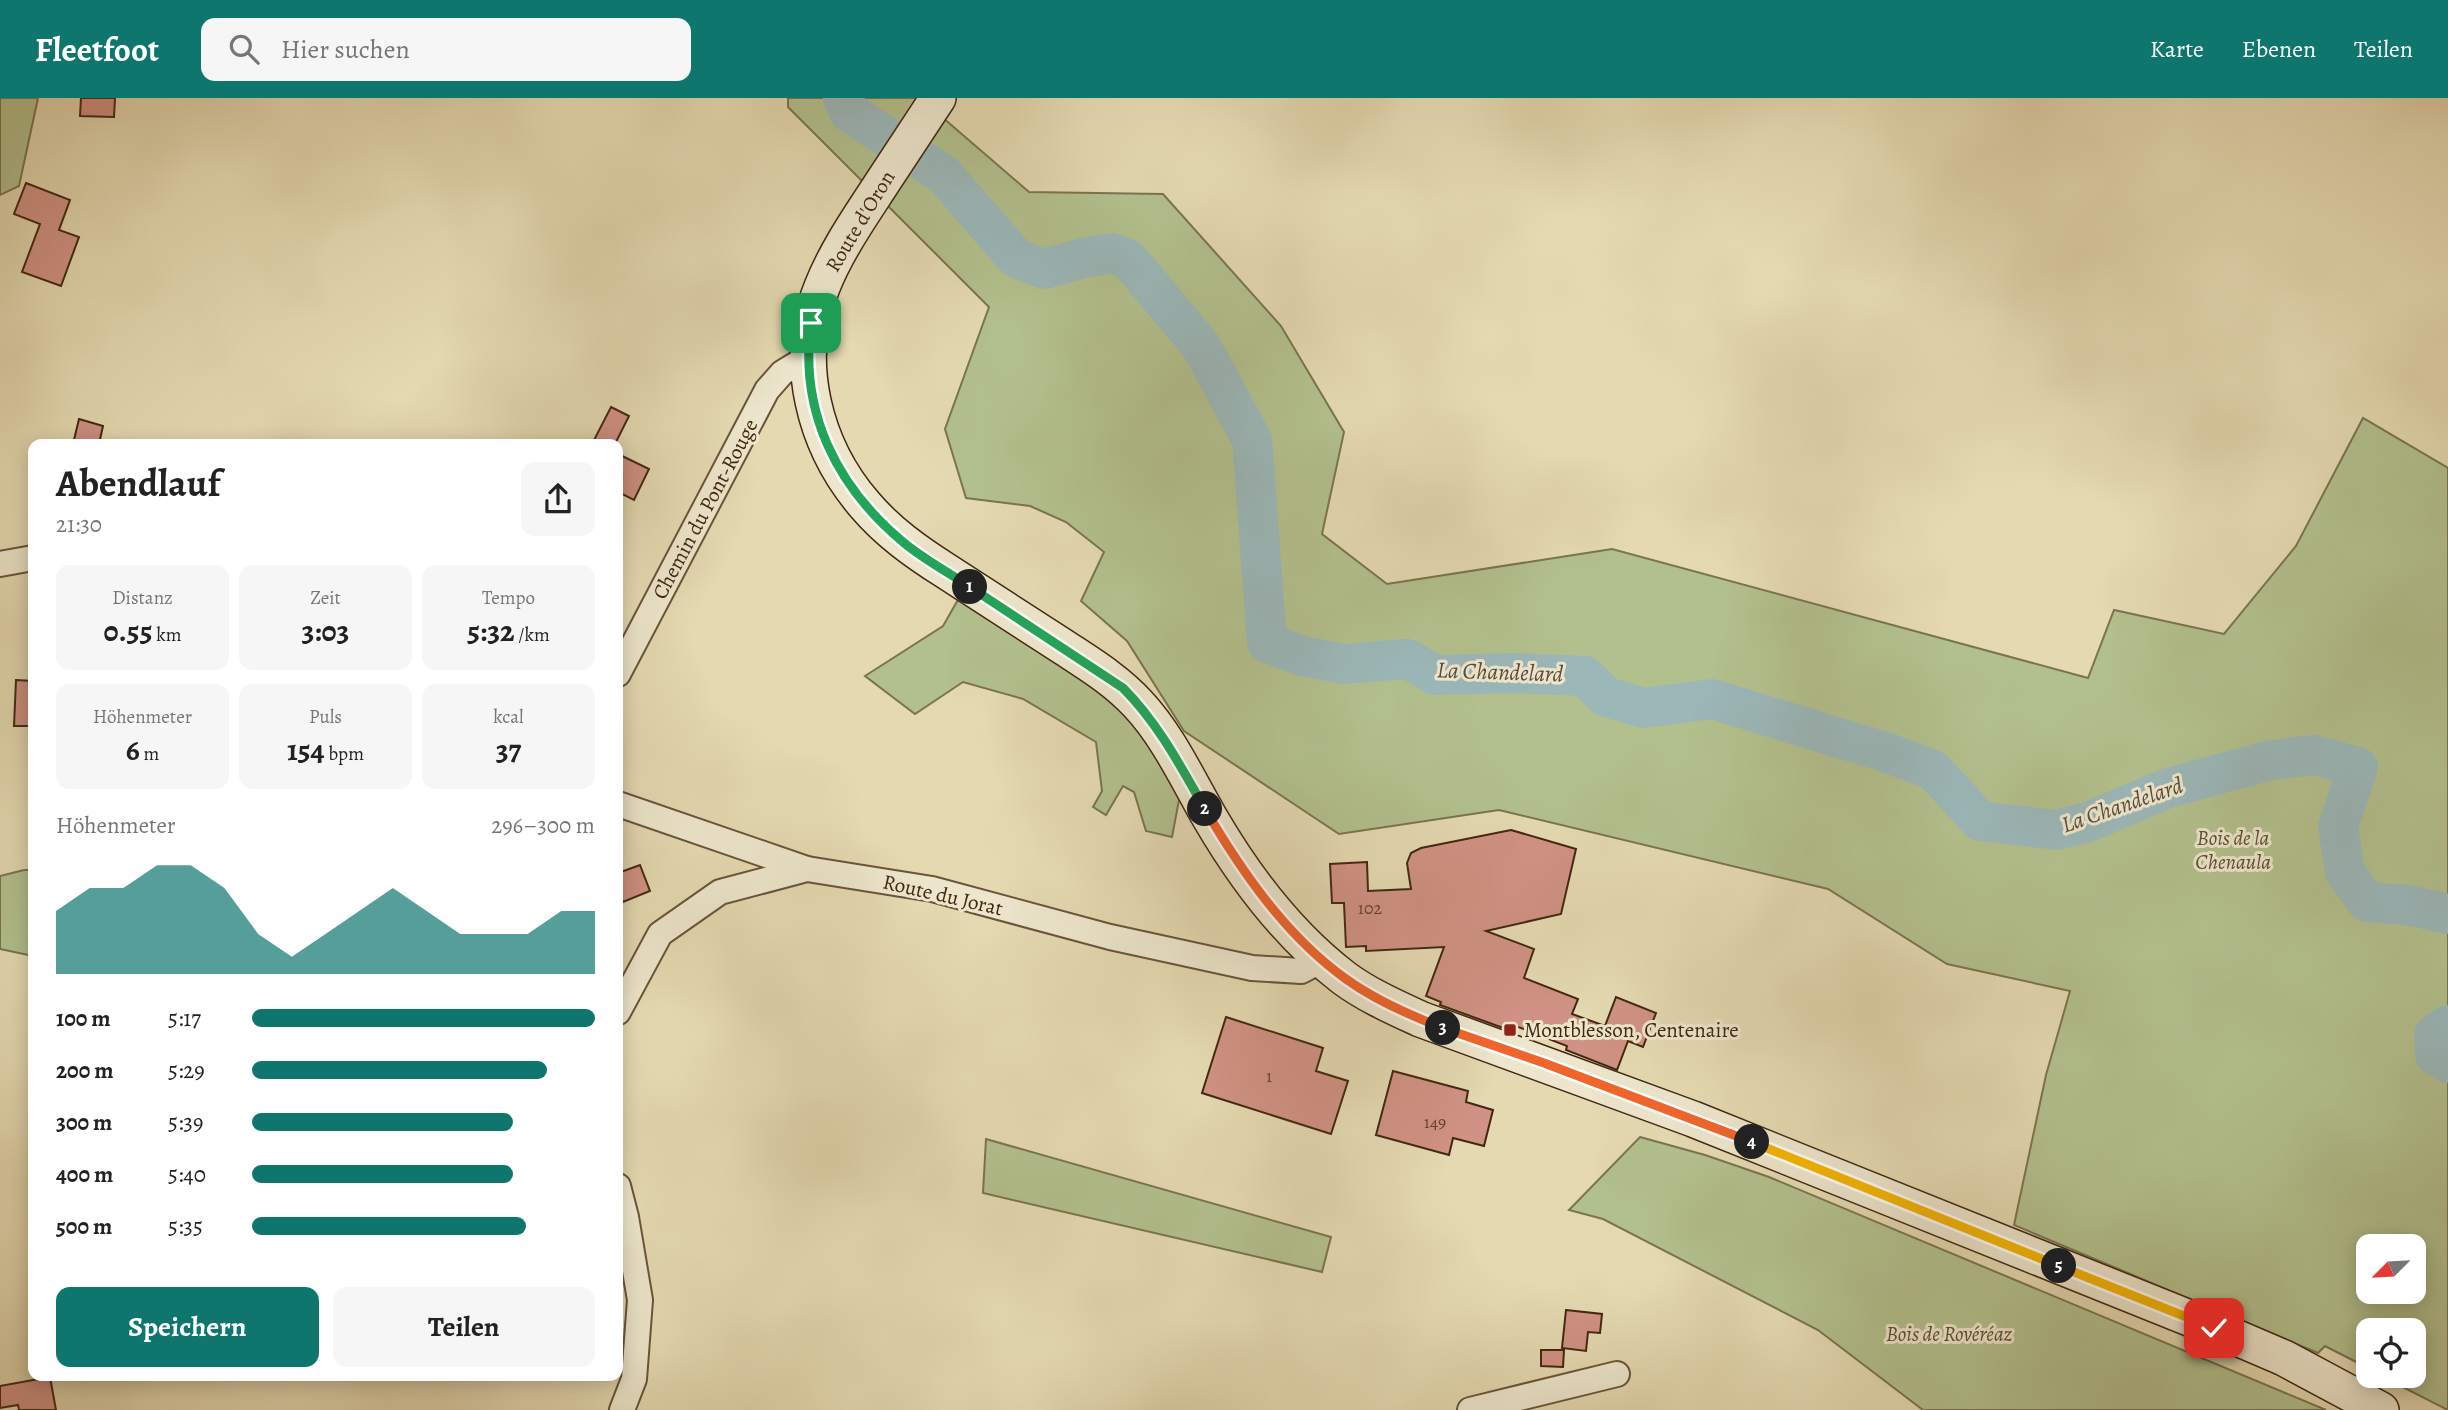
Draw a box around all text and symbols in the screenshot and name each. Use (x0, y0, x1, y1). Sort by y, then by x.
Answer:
search box (201, 18, 691, 81)
text: Fleetfoot (35, 27, 159, 72)
icon: search (225, 30, 263, 68)
text: Hier suchen (281, 32, 410, 67)
text: Karte (2150, 33, 2204, 65)
text: Ebenen (2242, 33, 2316, 65)
text: Teilen (2354, 33, 2413, 65)
street label: Route d'Oron (819, 165, 901, 277)
pin (781, 293, 841, 353)
icon: arrive (792, 304, 830, 342)
street label: Chemin du Pont-Rouge (646, 414, 764, 604)
text: Abendlauf (56, 457, 220, 509)
button: share (521, 462, 595, 536)
text: 21:30 (56, 509, 102, 540)
pin: 1 (953, 570, 988, 604)
text: 1 (966, 573, 973, 599)
text: Distanz (112, 585, 173, 611)
text: Zeit (310, 585, 341, 611)
text: Tempo (482, 585, 535, 611)
text: 0.55 (104, 611, 152, 651)
text: 3:03 (301, 611, 350, 651)
text: 5:32 (467, 611, 515, 651)
text: km (152, 622, 181, 648)
text: /km (515, 622, 550, 648)
water label: La Chandelard (1436, 654, 1564, 690)
text: Höhenmeter (93, 704, 192, 730)
text: Puls (309, 704, 342, 730)
text: kcal (493, 704, 524, 730)
text: 6 (126, 730, 140, 770)
text: 154 (287, 730, 325, 770)
text: 37 (496, 730, 521, 770)
text: m (140, 741, 159, 767)
text: bpm (325, 741, 364, 767)
water label: La Chandelard (2057, 770, 2187, 840)
pin: 2 (1188, 792, 1222, 826)
text: 2 (1200, 795, 1209, 821)
text: Höhenmeter (56, 810, 176, 841)
text: 296–300 m (491, 810, 595, 841)
park label: Bois de la Chenaula (2195, 824, 2271, 876)
street label: Route du Jorat (880, 868, 1006, 922)
house number: 102 (1358, 896, 1383, 920)
text: 100 m (56, 1003, 111, 1034)
text: 5:17 (168, 1003, 201, 1034)
pin: 3 (1426, 1010, 1460, 1046)
text: 3 (1438, 1014, 1447, 1040)
place label: Montblesson, Centenaire (1524, 1016, 1739, 1044)
marker: Montblesson, Centenaire (1502, 1022, 1518, 1038)
text: 200 m (56, 1055, 114, 1086)
text: 5:29 (168, 1055, 205, 1086)
house number: 1 (1266, 1064, 1272, 1088)
text: 300 m (56, 1107, 112, 1138)
text: 5:39 (168, 1107, 203, 1138)
house number: 149 (1424, 1110, 1446, 1134)
pin: 4 (1734, 1124, 1770, 1160)
text: 4 (1747, 1128, 1756, 1154)
text: 400 m (56, 1159, 113, 1190)
text: 5:40 (168, 1159, 206, 1190)
text: 500 m (56, 1211, 112, 1242)
text: 5:35 (168, 1211, 203, 1242)
north arrow (2356, 1234, 2426, 1304)
map controls (2356, 1234, 2426, 1388)
pin: 5 (2042, 1248, 2076, 1284)
text: 5 (2054, 1252, 2063, 1278)
button: Speichern (56, 1287, 319, 1367)
button: Teilen (333, 1287, 595, 1367)
pin (2184, 1298, 2244, 1358)
icon: check (2195, 1309, 2233, 1347)
button: locate (2356, 1318, 2426, 1388)
park label: Bois de Rovéréaz (1886, 1320, 2013, 1348)

